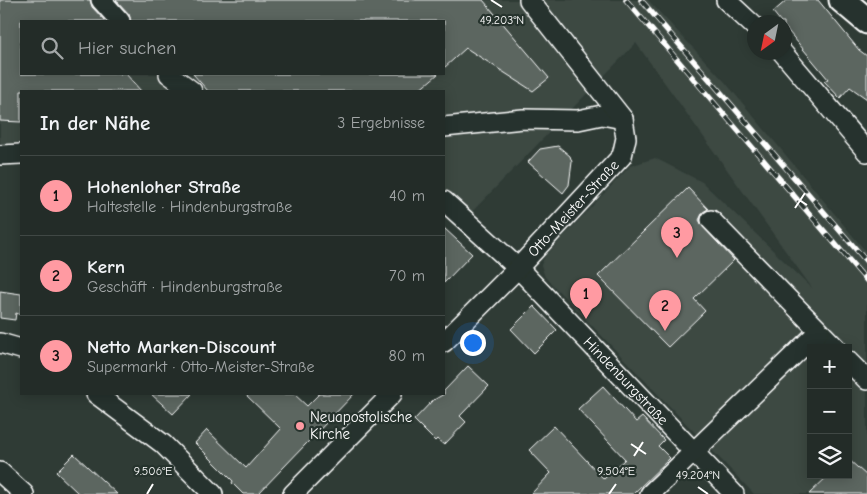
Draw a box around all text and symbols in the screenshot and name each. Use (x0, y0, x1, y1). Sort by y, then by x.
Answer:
text: 49.203°N (480, 13, 524, 27)
north arrow (747, 15, 792, 60)
search box (20, 20, 445, 75)
icon: search (38, 34, 66, 62)
text: Hier suchen (78, 37, 176, 59)
text: In der Nähe (40, 111, 150, 135)
text: 3 Ergebnisse (337, 114, 425, 132)
street label: Otto-Meister-Straße (524, 156, 623, 261)
text: Hohenloher Straße (87, 176, 241, 198)
text: 1 (53, 187, 59, 205)
text: 40 m (389, 187, 425, 205)
text: Haltestelle · Hindenburgstraße (87, 198, 292, 216)
pin: 3 (661, 217, 693, 258)
text: Kern (87, 256, 125, 278)
text: 2 (52, 267, 60, 285)
text: 70 m (389, 267, 425, 285)
text: Geschäft · Hindenburgstraße (87, 278, 283, 296)
pin: 1 (570, 278, 602, 319)
pin: 2 (649, 290, 681, 331)
your location (460, 330, 486, 356)
street label: Hindenburgstraße (580, 333, 672, 429)
text: Netto Marken-Discount (87, 336, 276, 358)
map controls (807, 344, 852, 479)
button: + (807, 344, 852, 389)
text: 3 (52, 347, 60, 365)
text: 80 m (388, 347, 425, 365)
text: Supermarkt · Otto-Meister-Straße (87, 358, 315, 376)
button: − (807, 389, 852, 434)
place label: Neuapostolische Kirche (310, 408, 413, 443)
marker: Neuapostolische Kirche (294, 420, 306, 432)
button: layers (807, 434, 852, 479)
text: 9.506°E (134, 464, 172, 478)
text: 9.504°E (597, 464, 635, 478)
text: 49.204°N (676, 468, 720, 482)

